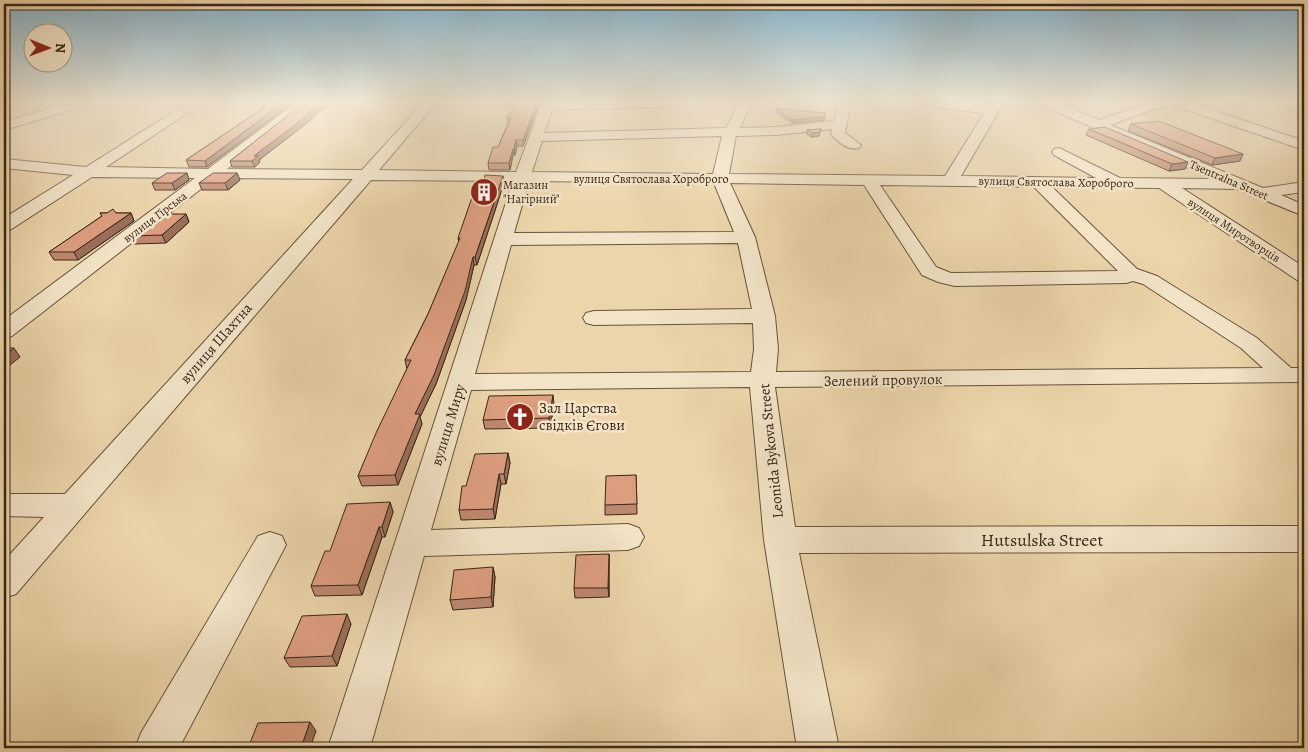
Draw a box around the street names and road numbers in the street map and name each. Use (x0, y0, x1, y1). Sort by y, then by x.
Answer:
street label: Tsentralna Street (1187, 156, 1271, 204)
street label: вулиця Святослава Хороброго (573, 171, 729, 187)
street label: вулиця Святослава Хороброго (978, 173, 1134, 191)
street label: вулиця Гірська (120, 187, 191, 246)
street label: вулиця Миротворців (1185, 194, 1284, 266)
street label: вулиця Шахтна (175, 298, 257, 388)
street label: Зелений провулок (823, 369, 943, 391)
street label: вулиця Миру (426, 381, 470, 468)
street label: Leonida Bykova Street (754, 383, 788, 519)
street label: Hutsulska Street (981, 528, 1103, 552)

